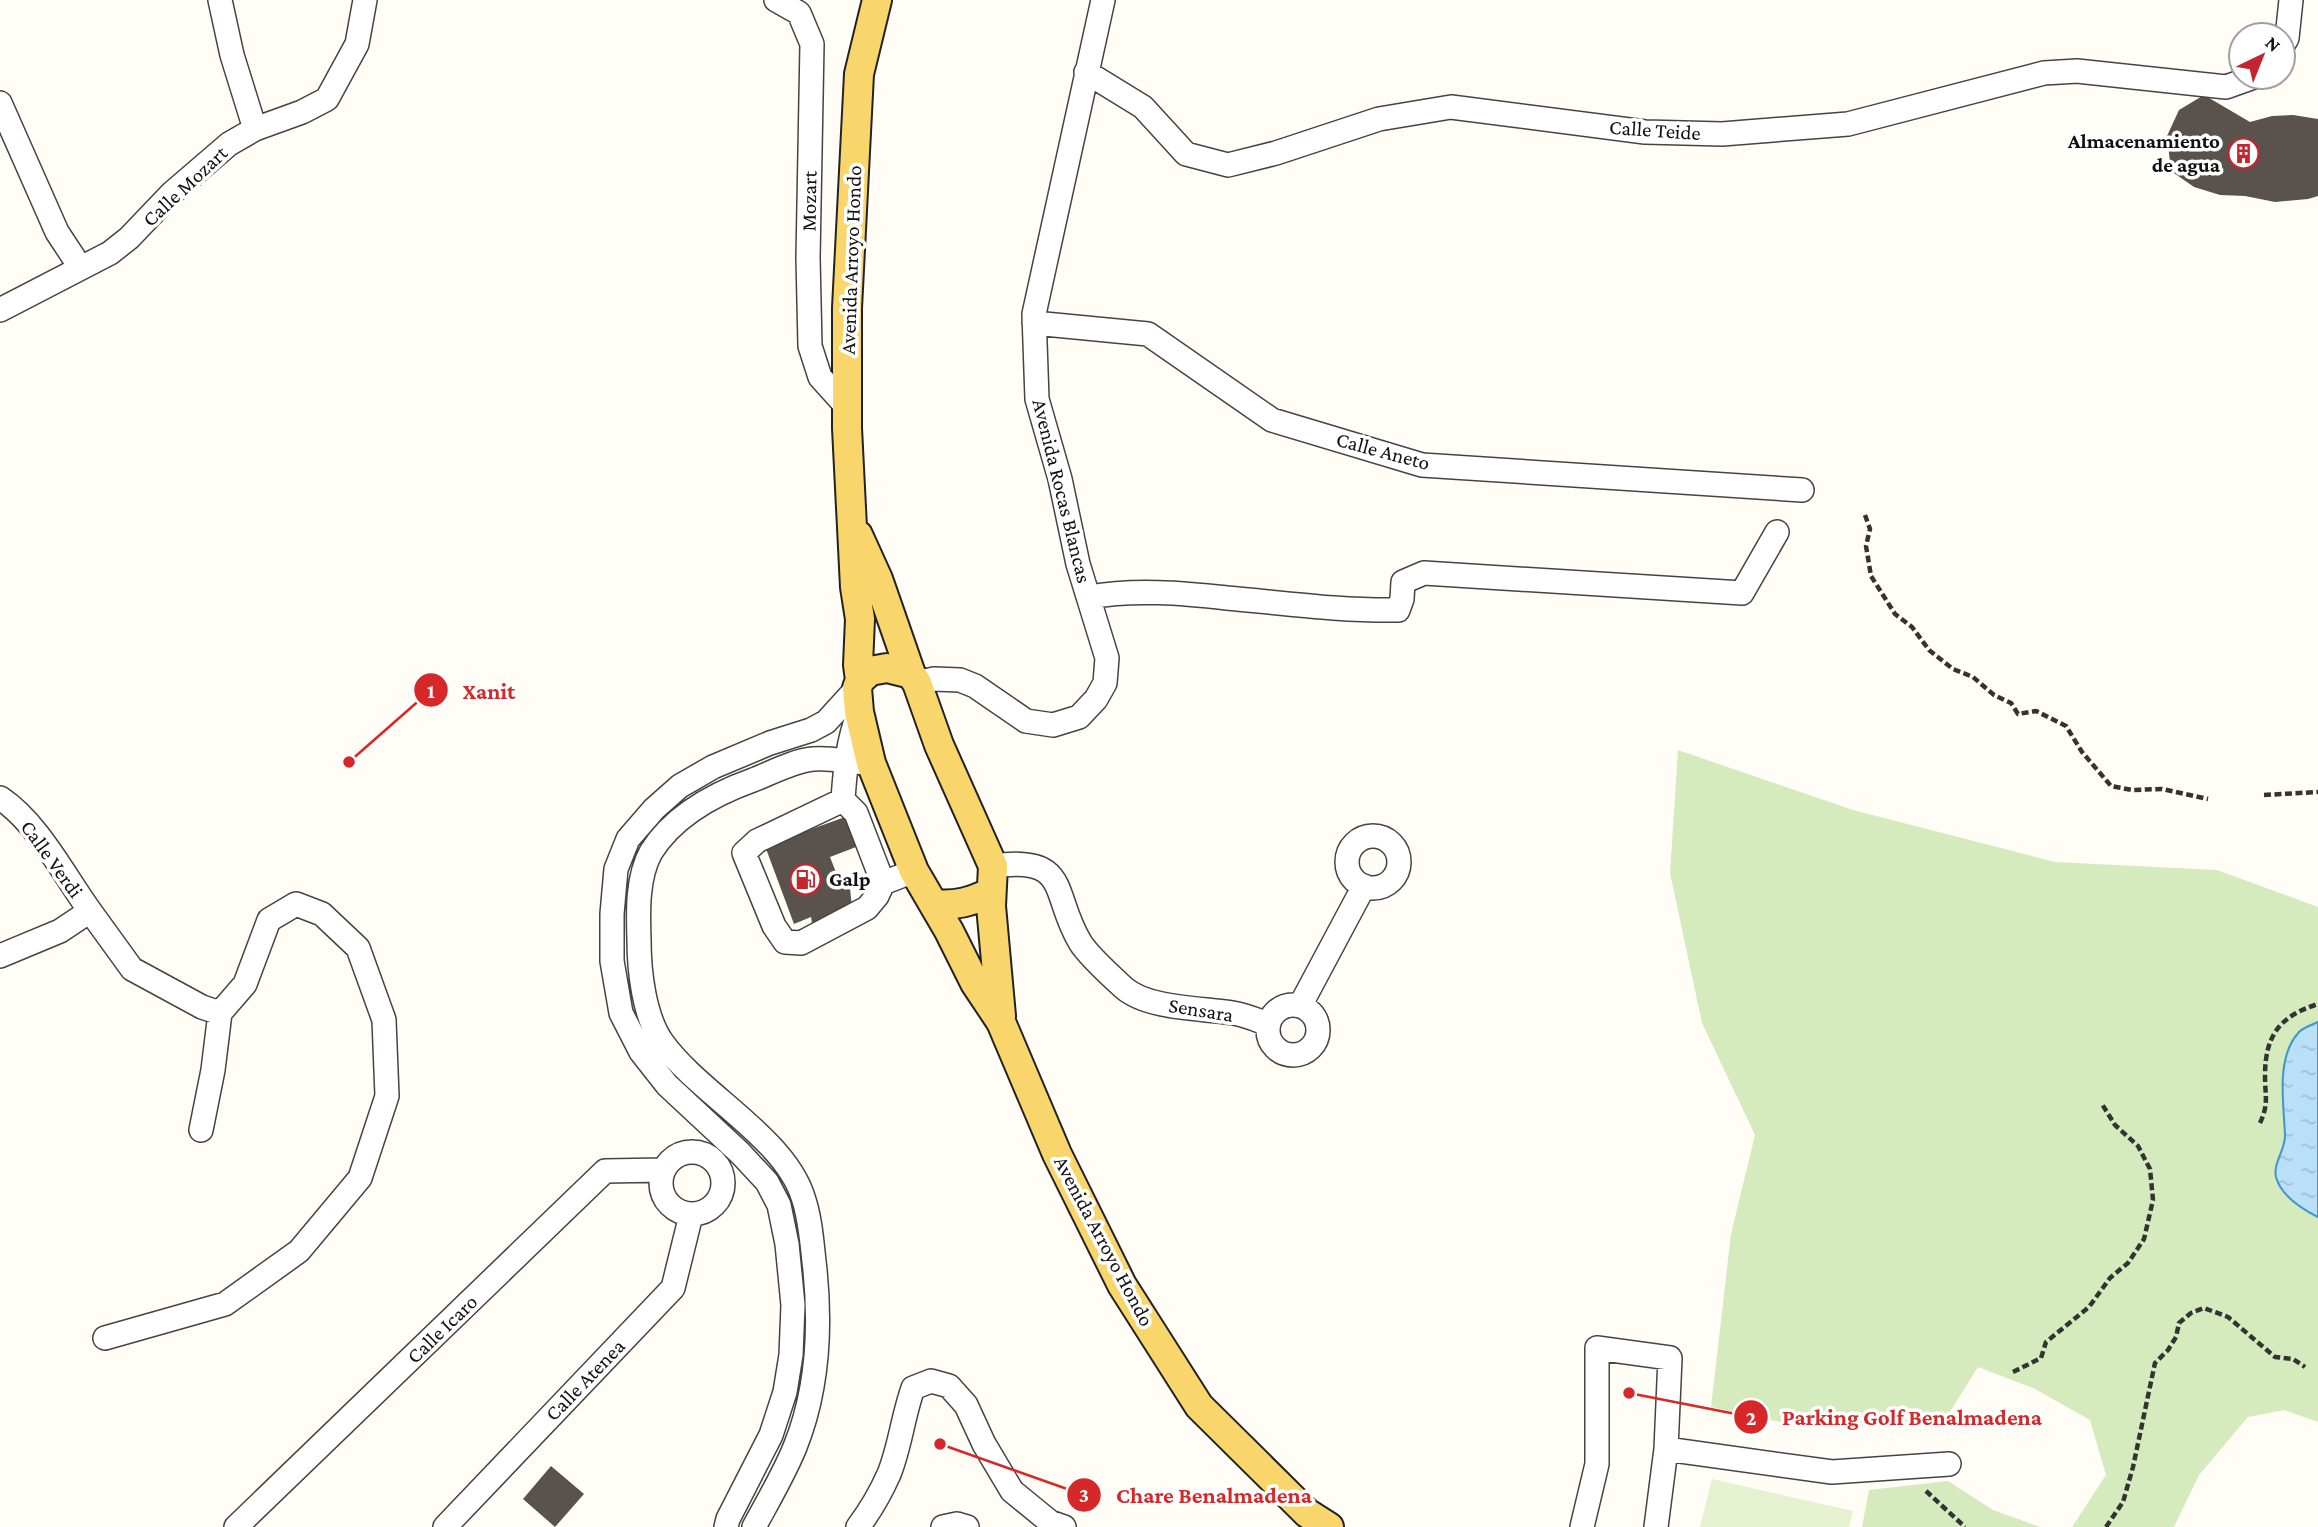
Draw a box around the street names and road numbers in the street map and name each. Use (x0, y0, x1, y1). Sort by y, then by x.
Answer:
street label: Calle Teide (1608, 115, 1702, 145)
street label: Calle Mozart (138, 140, 233, 231)
street label: Avenida Arroyo Hondo (836, 165, 866, 355)
street label: Mozart (796, 169, 822, 232)
street label: Avenida Rocas Blancas (1028, 397, 1096, 585)
street label: Calle Aneto (1334, 427, 1432, 475)
street label: Calle Verdi (16, 816, 88, 903)
street label: Sensara (1167, 993, 1235, 1027)
street label: Avenida Arroyo Hondo (1049, 1152, 1159, 1330)
street label: Calle Icaro (402, 1290, 482, 1368)
street label: Calle Atenea (540, 1334, 630, 1426)

